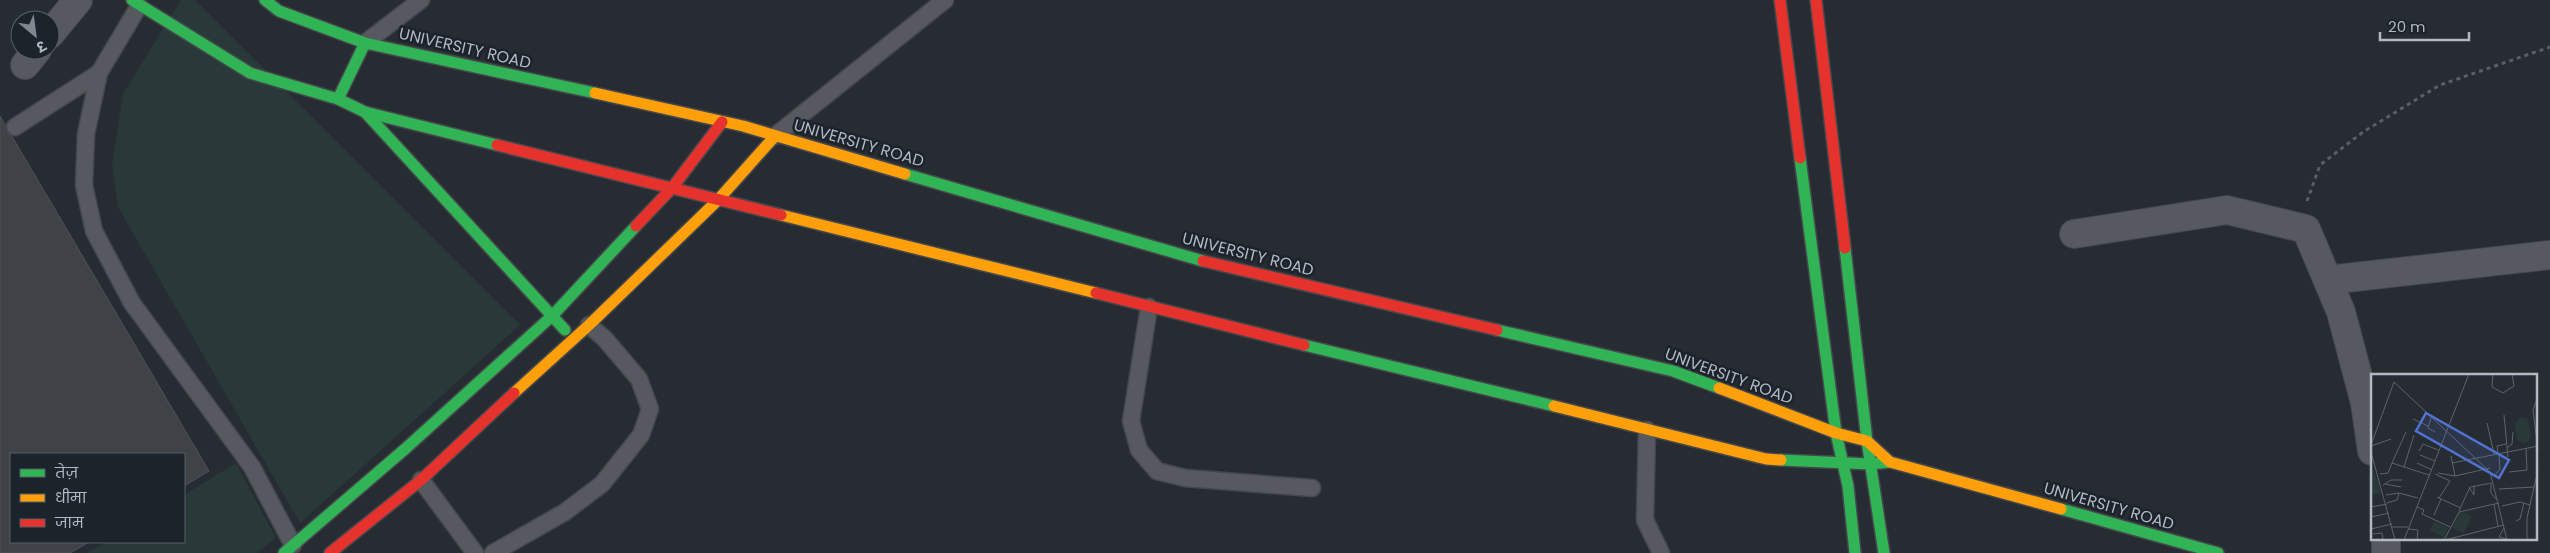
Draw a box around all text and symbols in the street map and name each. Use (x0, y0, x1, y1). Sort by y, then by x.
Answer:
north arrow (10, 10, 60, 60)
scale bar (2380, 10, 2469, 42)
text: 20 m (2388, 16, 2426, 37)
street label: UNIVERSITY ROAD (397, 22, 533, 74)
text: उ (32, 35, 50, 58)
street label: UNIVERSITY ROAD (791, 113, 927, 173)
street label: UNIVERSITY ROAD (1180, 227, 1316, 281)
street label: UNIVERSITY ROAD (1662, 342, 1796, 410)
inset map (2371, 374, 2538, 540)
legend (10, 453, 185, 543)
text: तेज़ (54, 462, 78, 483)
street label: UNIVERSITY ROAD (2041, 476, 2177, 536)
text: धीमा (55, 487, 87, 508)
text: जाम (54, 512, 85, 533)

